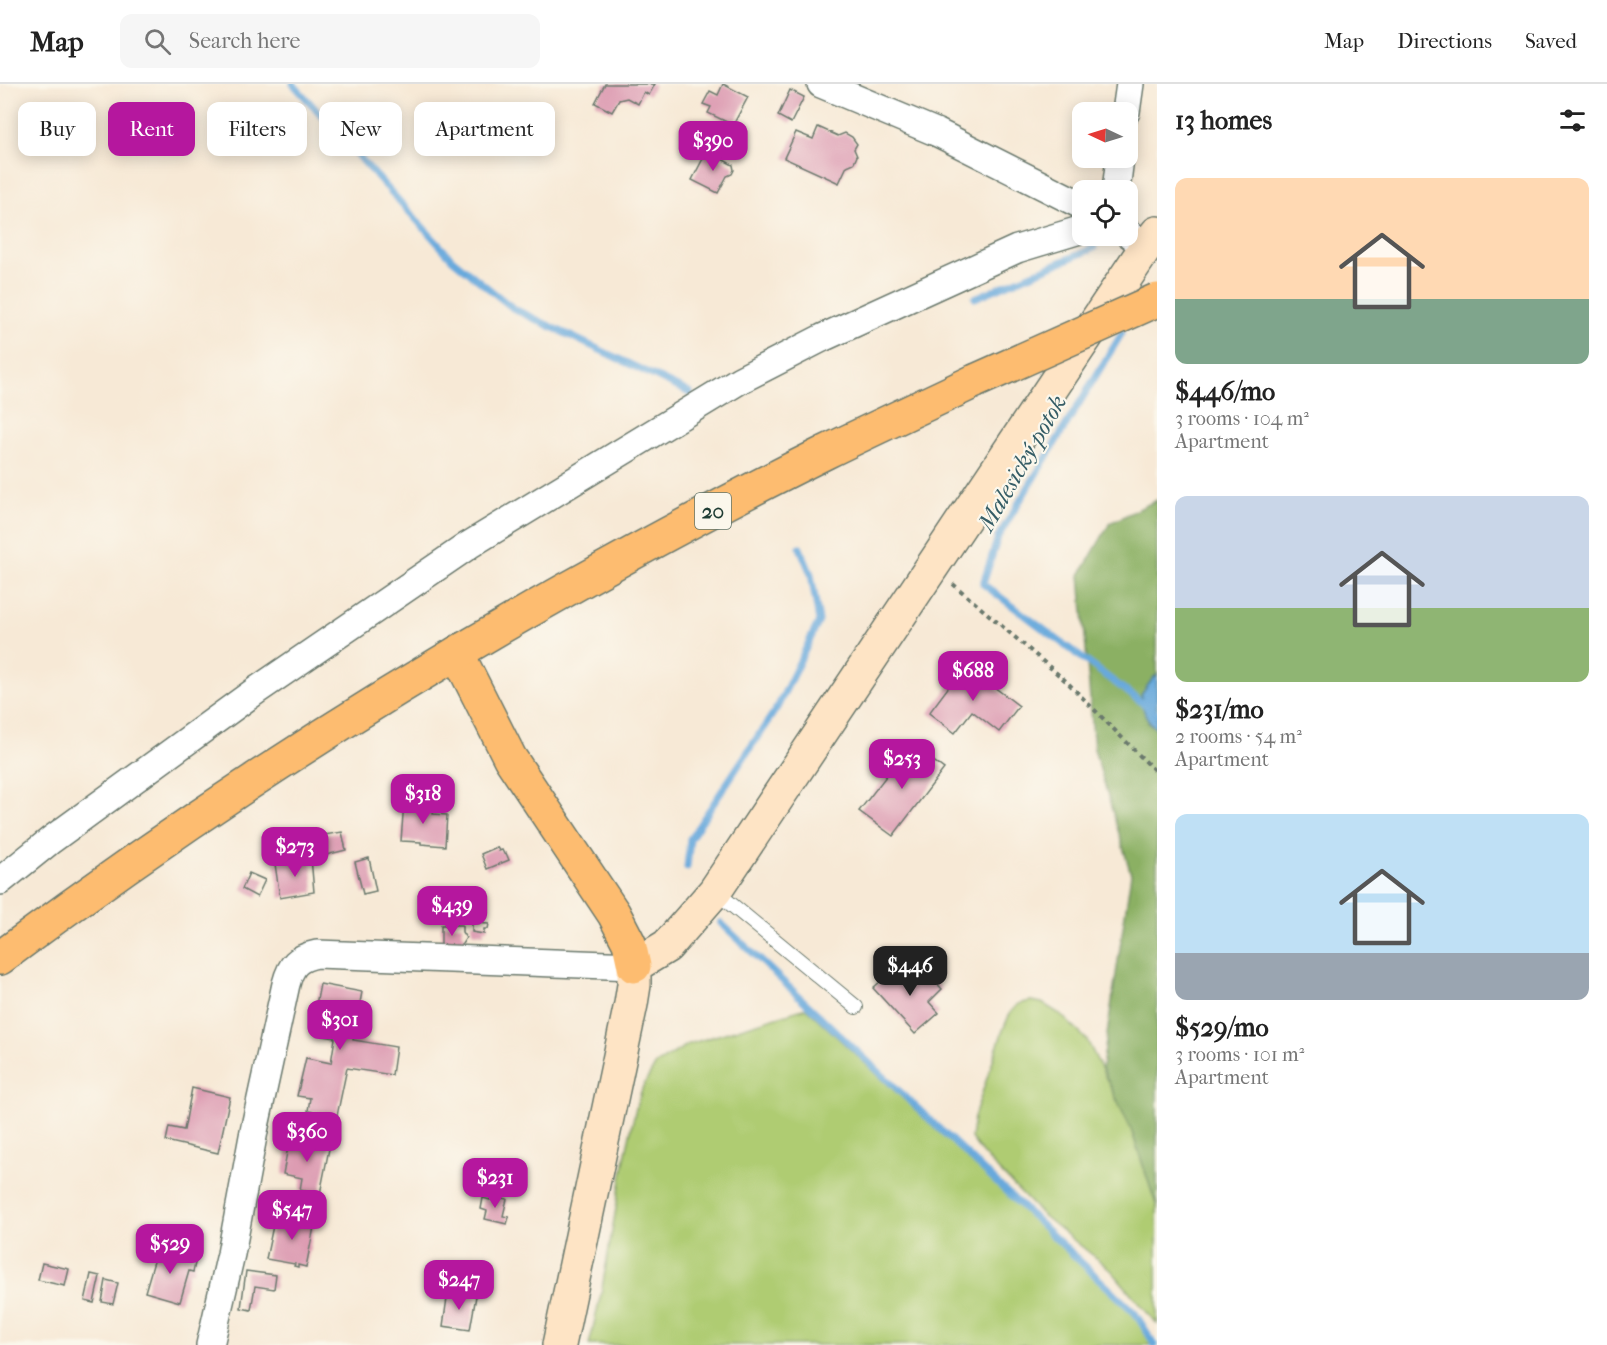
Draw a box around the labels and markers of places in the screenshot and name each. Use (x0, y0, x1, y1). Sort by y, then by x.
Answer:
pin: $390 (677, 121, 749, 172)
pin: $688 (937, 651, 1009, 702)
pin: $253 (866, 739, 938, 790)
pin: $318 (387, 774, 459, 825)
pin: $273 (259, 827, 331, 878)
pin: $439 (416, 886, 488, 937)
pin: $446 (874, 946, 946, 997)
pin: $301 (304, 1000, 376, 1051)
pin: $360 (271, 1112, 343, 1163)
pin: $231 (459, 1158, 531, 1209)
pin: $547 (256, 1190, 328, 1241)
pin: $529 (134, 1224, 206, 1275)
pin: $247 (423, 1260, 495, 1311)

